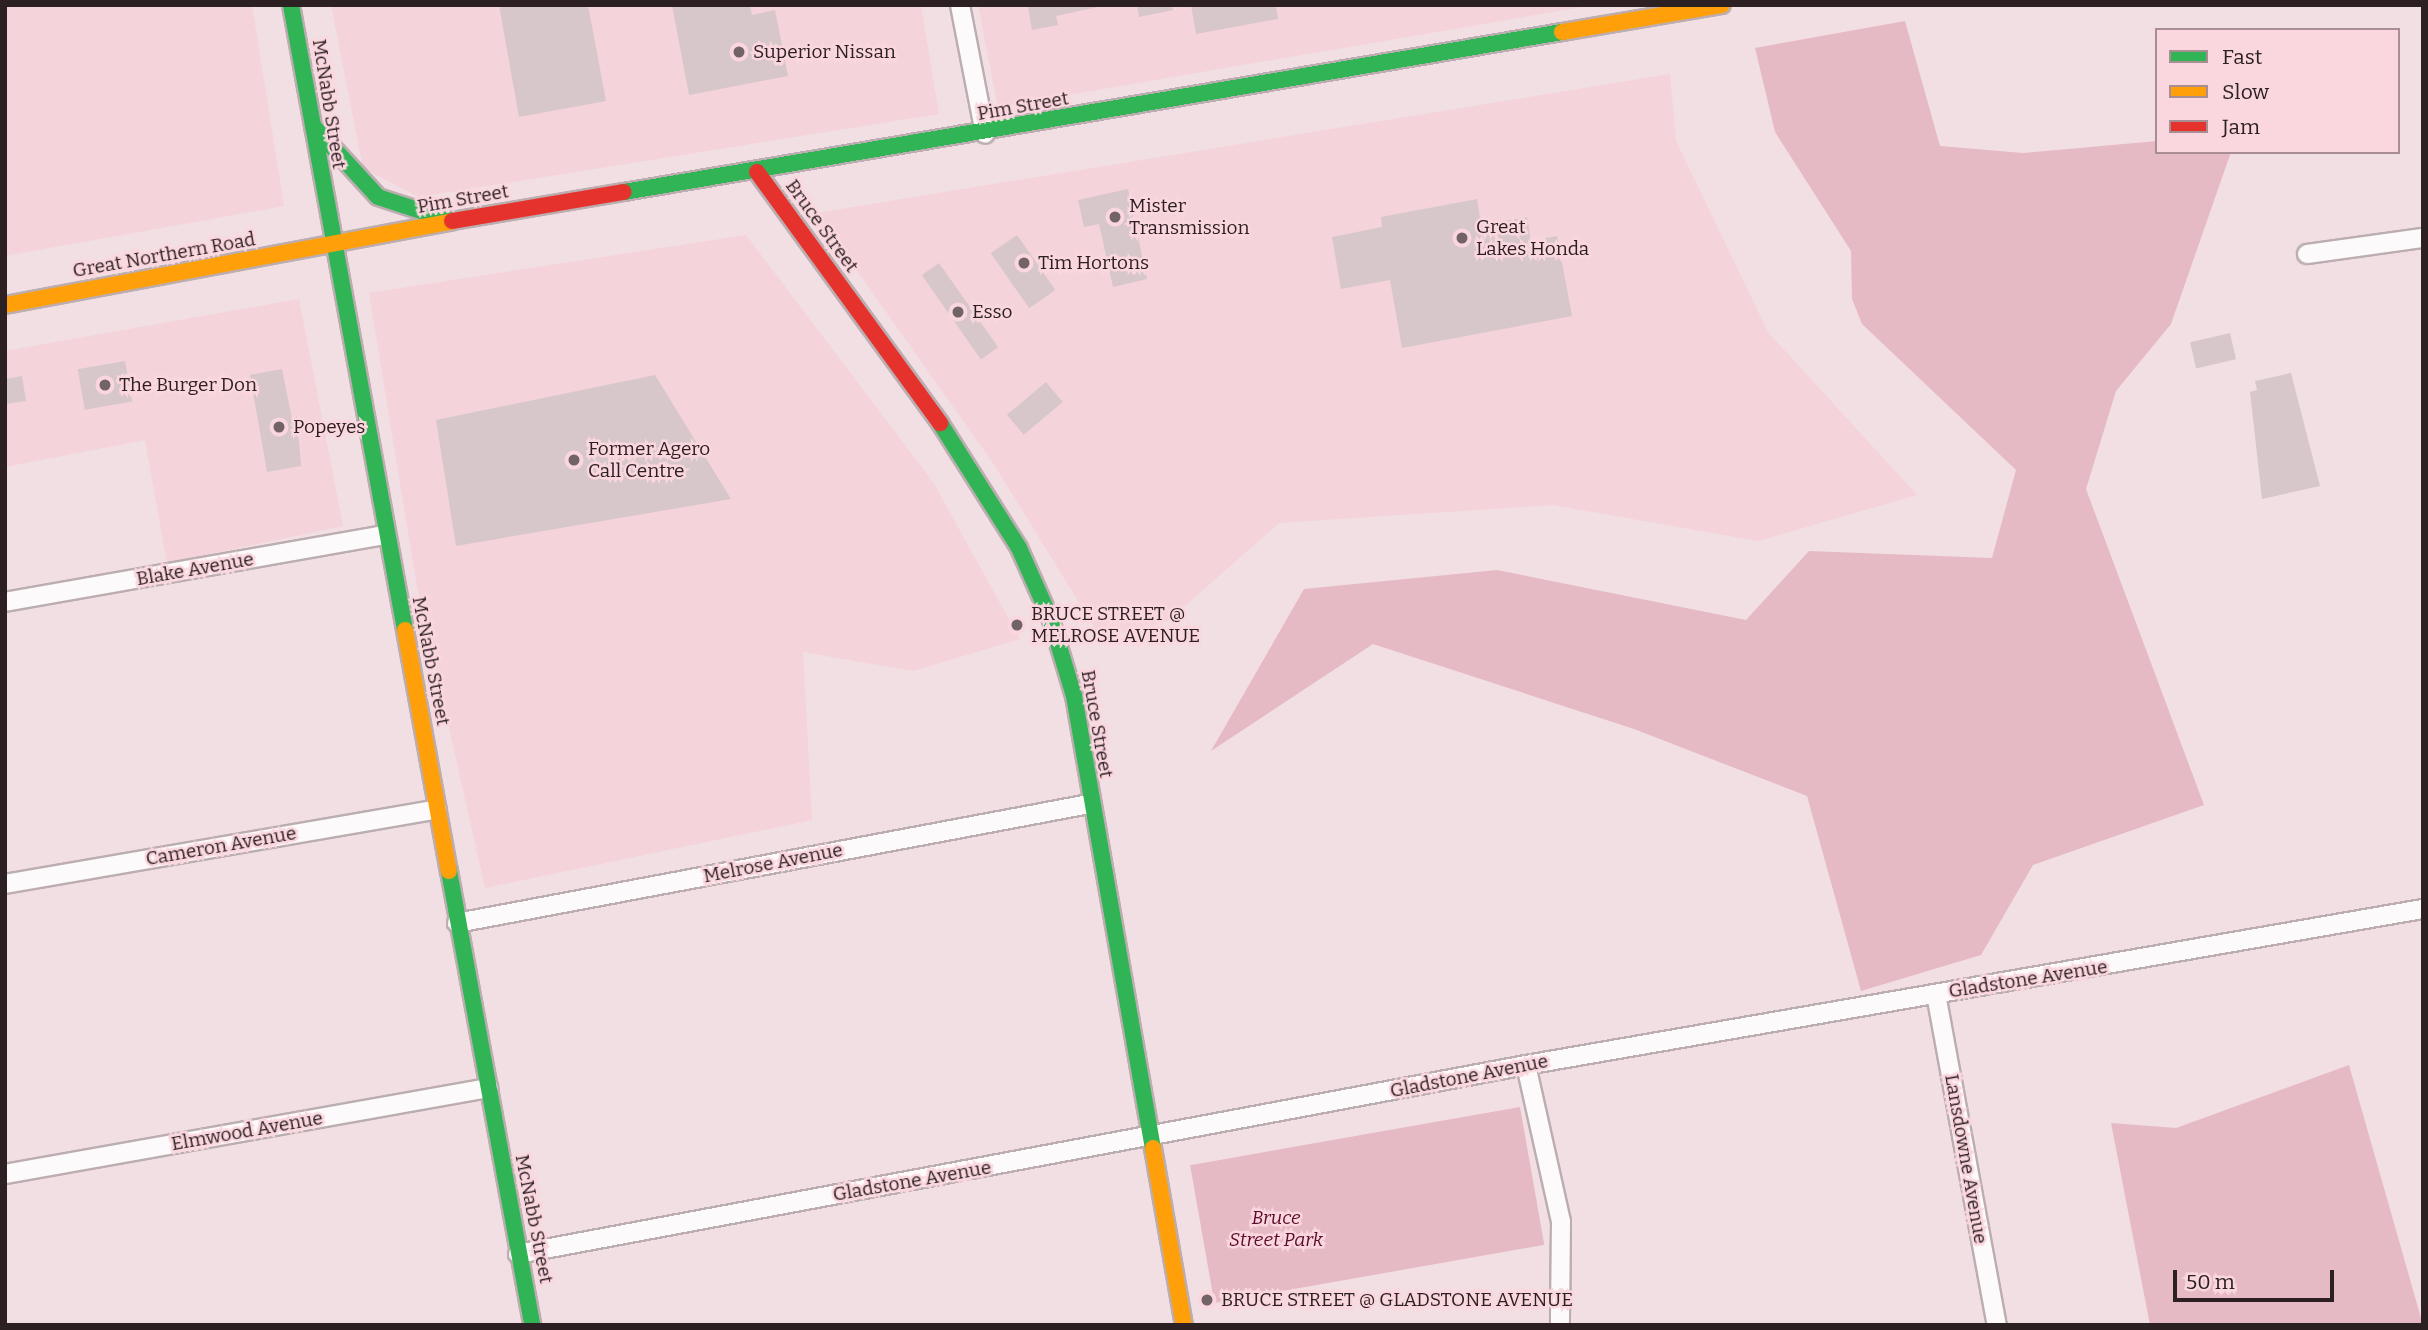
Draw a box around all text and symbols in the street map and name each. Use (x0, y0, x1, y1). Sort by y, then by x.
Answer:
legend (2155, 28, 2400, 154)
street label: McNabb Street (307, 38, 351, 170)
place label: Superior Nissan (753, 41, 896, 63)
marker: Superior Nissan (731, 44, 747, 60)
text: Fast (2222, 44, 2262, 70)
text: Slow (2222, 79, 2269, 105)
street label: Pim Street (976, 87, 1070, 125)
text: Jam (2222, 114, 2260, 140)
street label: Bruce Street (781, 175, 863, 277)
street label: Pim Street (416, 180, 510, 218)
place label: Mister Transmission (1129, 195, 1250, 239)
marker: Mister Transmission (1107, 209, 1123, 225)
place label: Great Lakes Honda (1476, 216, 1589, 260)
street label: Great Northern Road (71, 228, 257, 282)
marker: Great Lakes Honda (1454, 230, 1470, 246)
place label: Tim Hortons (1038, 252, 1149, 274)
marker: Tim Hortons (1016, 255, 1032, 271)
place label: Esso (972, 301, 1013, 323)
marker: Esso (950, 304, 966, 320)
place label: The Burger Don (119, 374, 257, 396)
marker: The Burger Don (97, 377, 113, 393)
place label: Popeyes (293, 416, 365, 438)
marker: Popeyes (271, 419, 287, 435)
place label: Former Agero Call Centre (588, 438, 710, 482)
marker: Former Agero Call Centre (566, 452, 582, 468)
street label: Blake Avenue (135, 547, 255, 591)
street label: McNabb Street (407, 595, 455, 727)
place label: BRUCE STREET @ MELROSE AVENUE (1031, 603, 1200, 647)
marker: BRUCE STREET @ MELROSE AVENUE (1009, 617, 1025, 633)
street label: Bruce Street (1076, 668, 1118, 780)
street label: Cameron Avenue (144, 822, 298, 870)
street label: Melrose Avenue (701, 838, 845, 888)
street label: Gladstone Avenue (1947, 955, 2109, 1003)
street label: Gladstone Avenue (1388, 1050, 1550, 1102)
street label: Lansdowne Avenue (1940, 1072, 1992, 1246)
street label: Elmwood Avenue (169, 1106, 325, 1156)
street label: McNabb Street (510, 1153, 558, 1285)
street label: Gladstone Avenue (831, 1156, 993, 1206)
park label: Bruce Street Park (1229, 1207, 1323, 1251)
scale bar (2176, 1256, 2337, 1300)
text: 50 m (2186, 1269, 2235, 1295)
place label: BRUCE STREET @ GLADSTONE AVENUE (1221, 1289, 1573, 1311)
marker: BRUCE STREET @ GLADSTONE AVENUE (1199, 1292, 1215, 1308)

